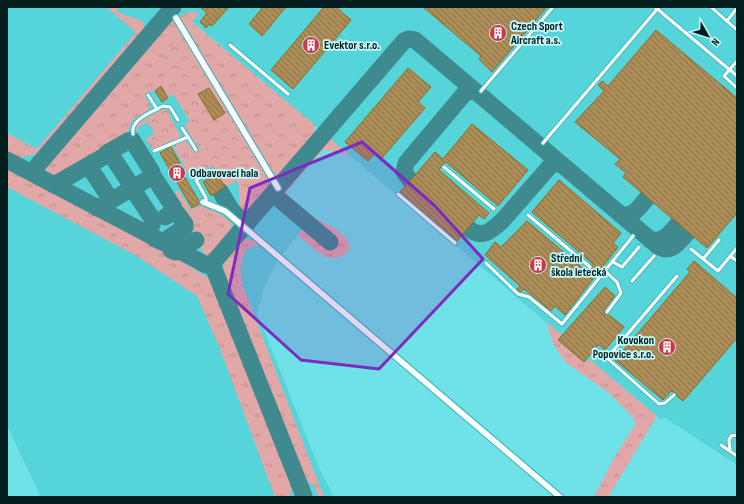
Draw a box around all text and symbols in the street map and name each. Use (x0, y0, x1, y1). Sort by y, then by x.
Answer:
north arrow (688, 16, 728, 56)
place label: Czech Sport Aircraft a.s. (510, 19, 563, 48)
building icon: Czech Sport Aircraft a.s. (488, 23, 508, 43)
building icon: Evektor s.r.o. (301, 35, 321, 55)
text: N (708, 36, 722, 48)
place label: Evektor s.r.o. (324, 38, 380, 53)
building icon: Odbavovací hala (167, 163, 187, 183)
place label: Odbavovací hala (190, 166, 258, 181)
place label: Střední škola letecká (551, 251, 607, 280)
building icon: Střední škola letecká (528, 255, 548, 275)
place label: Kovokon Popovice s.r.o. (593, 333, 654, 362)
building icon: Kovokon Popovice s.r.o. (657, 337, 677, 357)

